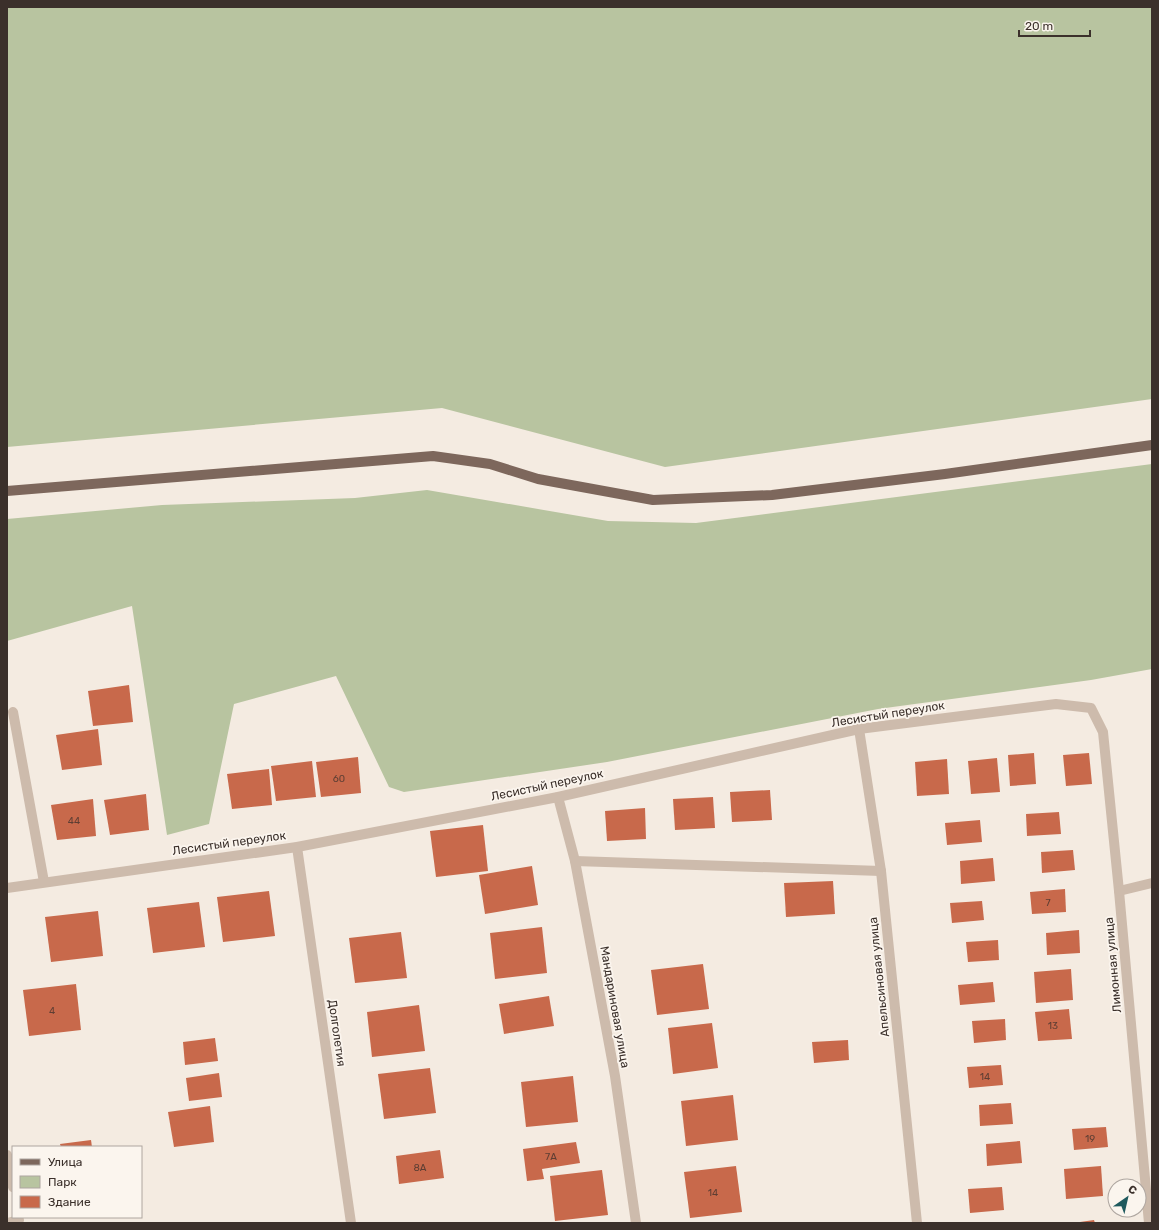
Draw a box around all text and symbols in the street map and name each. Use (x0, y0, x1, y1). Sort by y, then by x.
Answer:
scale bar (1019, 12, 1090, 38)
text: 20 m (1025, 19, 1053, 33)
street label: Лесистый переулок (830, 698, 946, 730)
street label: Лесистый переулок (490, 766, 605, 804)
house number: 60 (333, 773, 345, 785)
house number: 44 (68, 815, 80, 827)
street label: Лесистый переулок (171, 828, 287, 858)
house number: 7 (1045, 897, 1051, 909)
street label: Апельсиновая улица (866, 916, 892, 1038)
street label: Лимонная улица (1102, 917, 1124, 1013)
street label: Мандариновая улица (597, 945, 633, 1069)
street label: Долголетия (325, 998, 349, 1068)
house number: 4 (49, 1005, 55, 1017)
house number: 13 (1048, 1020, 1058, 1032)
house number: 14 (980, 1071, 990, 1083)
house number: 19 (1085, 1133, 1095, 1145)
legend (12, 1146, 142, 1218)
house number: 7А (545, 1151, 557, 1163)
text: Улица (48, 1155, 82, 1169)
house number: 8А (413, 1162, 427, 1174)
text: Парк (48, 1175, 77, 1189)
north arrow (1107, 1178, 1147, 1218)
text: С (1125, 1183, 1139, 1198)
house number: 14 (708, 1187, 718, 1199)
text: Здание (48, 1195, 91, 1209)

